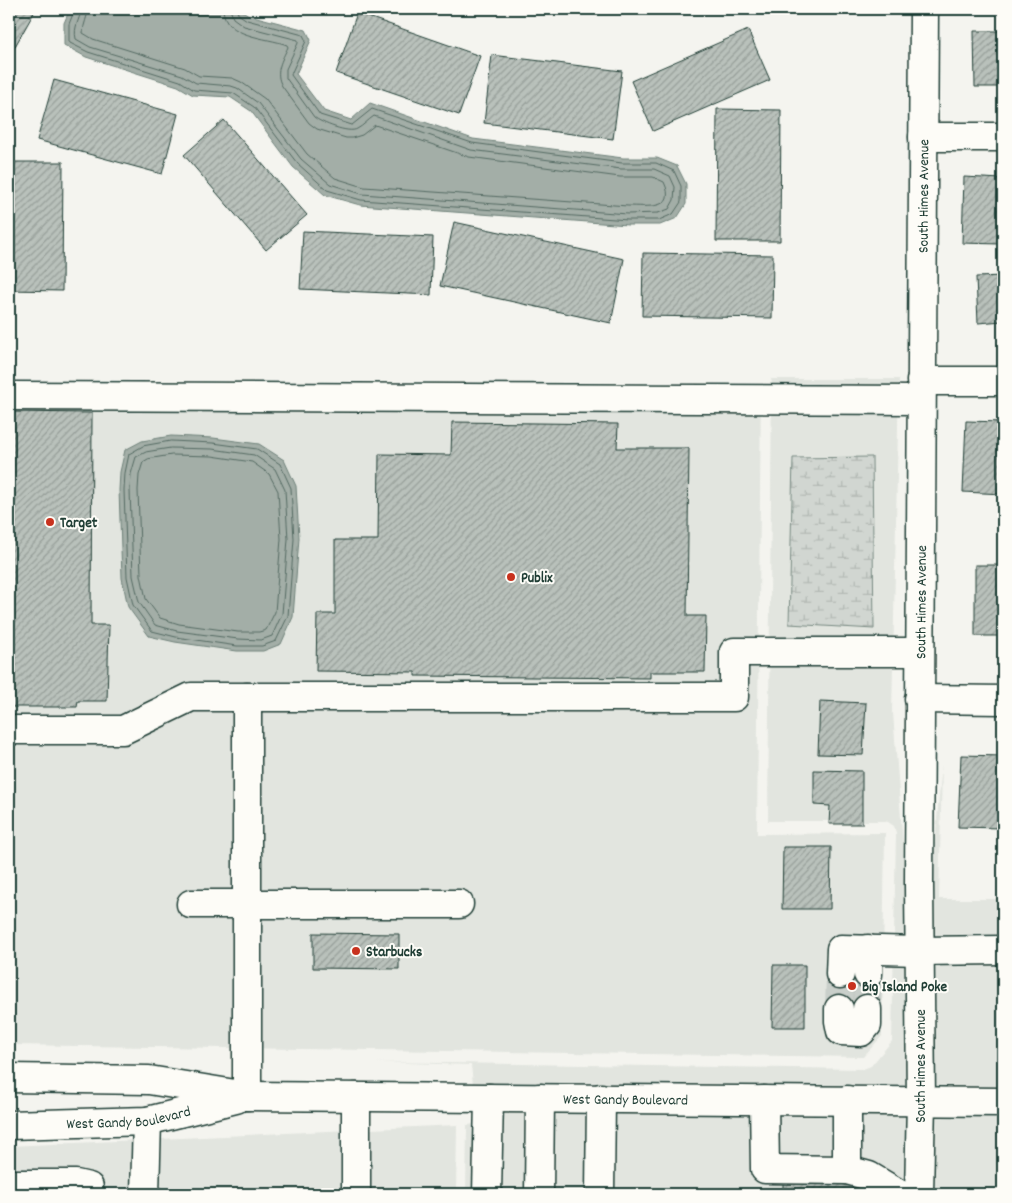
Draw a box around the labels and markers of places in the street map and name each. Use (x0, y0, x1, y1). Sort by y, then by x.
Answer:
place label: Target (60, 513, 98, 535)
marker: Target (44, 516, 56, 528)
place label: Publix (521, 568, 553, 590)
marker: Publix (505, 571, 517, 583)
place label: Starbucks (366, 942, 422, 964)
marker: Starbucks (350, 945, 362, 957)
place label: Big Island Poke (862, 977, 947, 999)
marker: Big Island Poke (846, 980, 858, 992)

